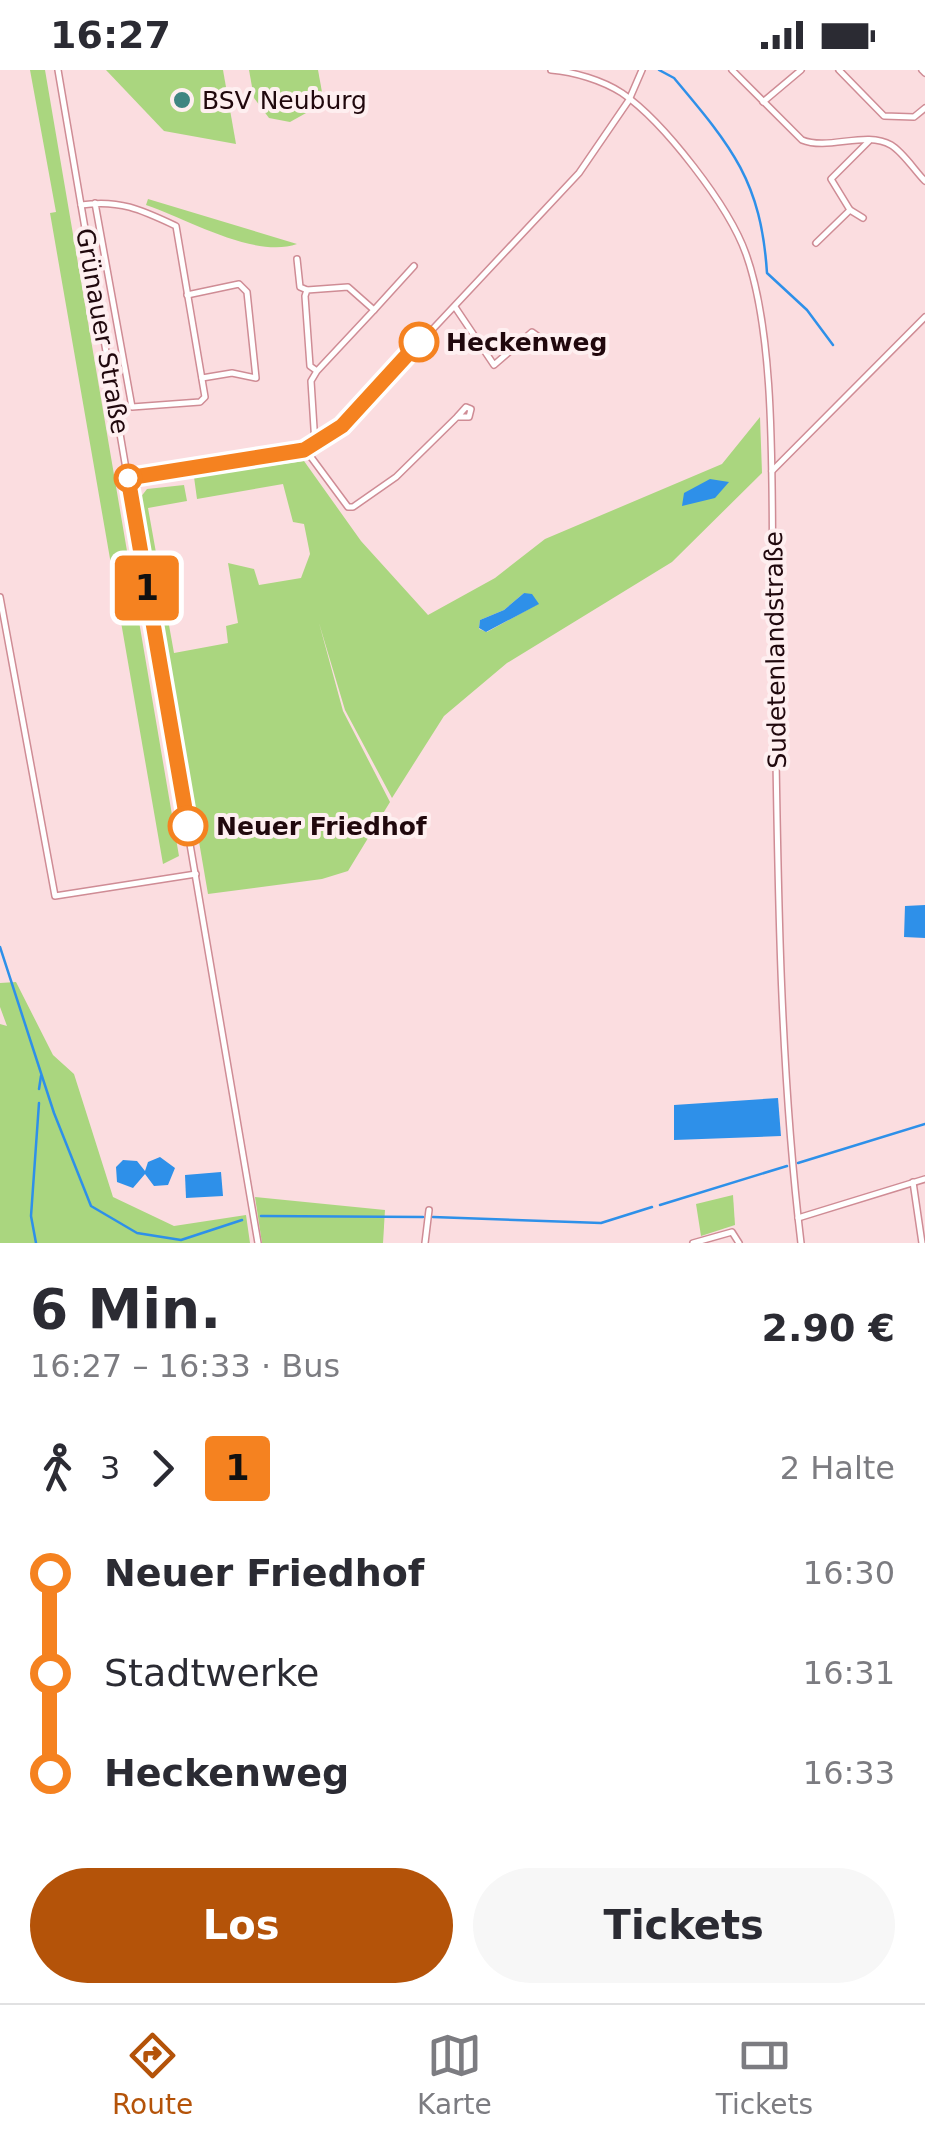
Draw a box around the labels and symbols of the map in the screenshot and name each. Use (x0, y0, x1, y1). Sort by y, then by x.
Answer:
place label: BSV Neuburg (202, 86, 367, 115)
marker: BSV Neuburg (171, 89, 193, 111)
street label: Grünauer Straße (70, 226, 135, 436)
marker: Heckenweg (400, 323, 438, 361)
place label: Heckenweg (446, 328, 607, 357)
unlabelled marker (115, 465, 141, 491)
street label: Sudetenlandstraße (759, 531, 792, 769)
line badge: 1 (114, 556, 180, 620)
marker: Neuer Friedhof (169, 807, 207, 845)
place label: Neuer Friedhof (216, 812, 428, 841)

